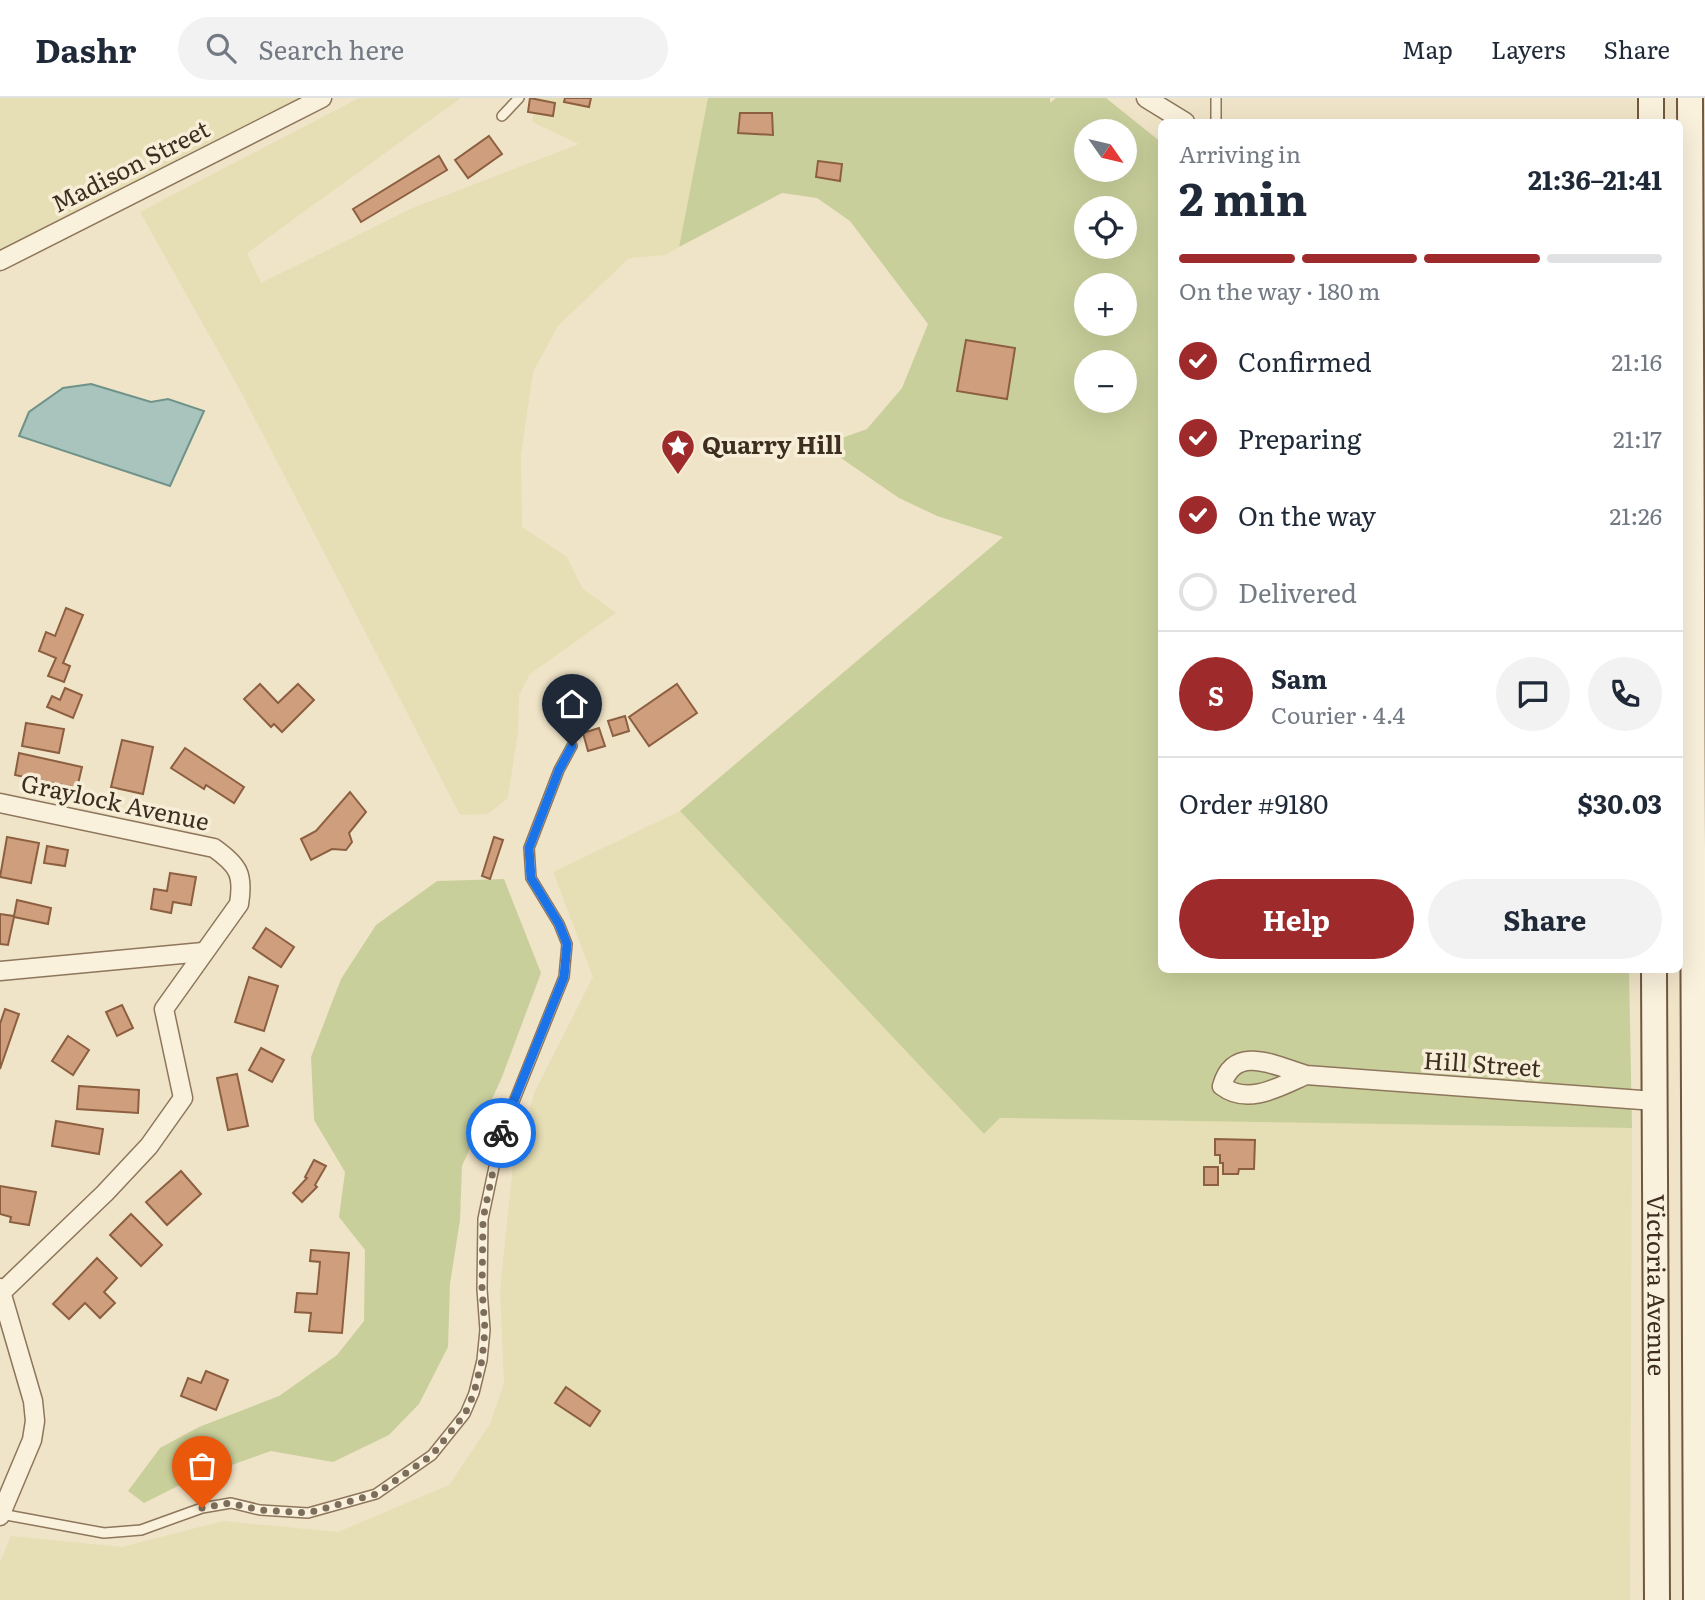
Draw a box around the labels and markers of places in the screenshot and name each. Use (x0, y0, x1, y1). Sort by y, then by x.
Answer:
place label: Quarry Hill (702, 426, 843, 461)
place icon: Quarry Hill (659, 427, 697, 476)
pin (542, 674, 602, 746)
pin (172, 1436, 232, 1508)

